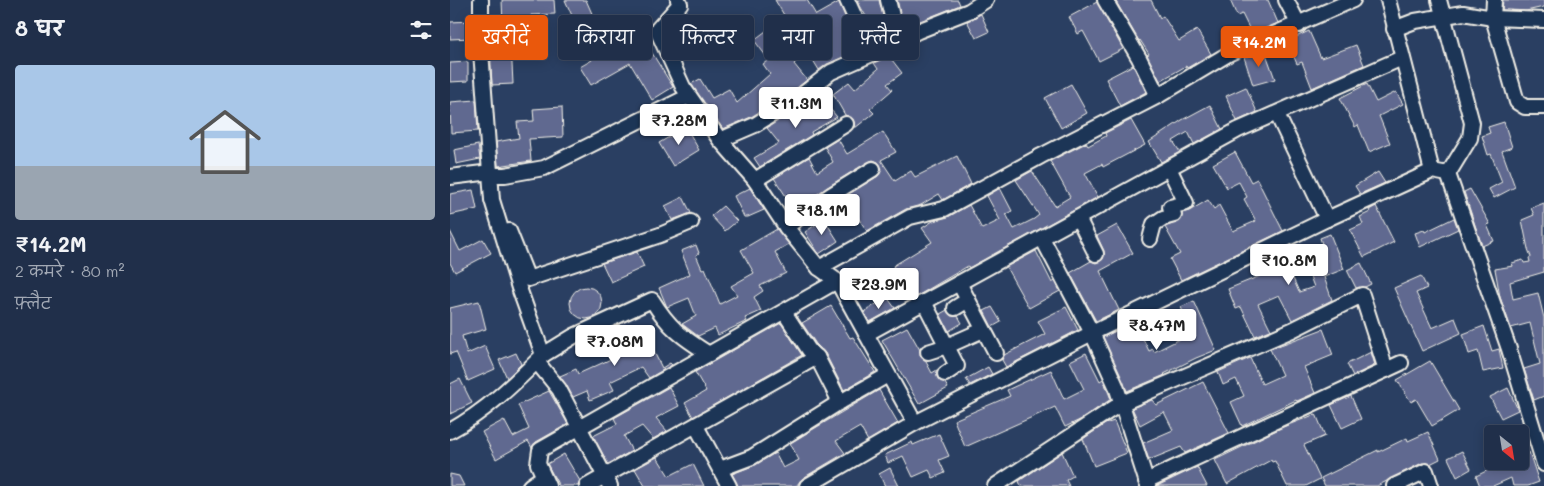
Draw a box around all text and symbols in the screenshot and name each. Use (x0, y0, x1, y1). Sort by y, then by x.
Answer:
text: 8 घर (15, 14, 64, 41)
chip: खरीदें (465, 15, 548, 60)
chip: किराया (558, 15, 652, 60)
chip: फ़िल्टर (662, 15, 754, 60)
chip: नया (764, 15, 832, 60)
chip: फ़्लैट (842, 15, 919, 60)
icon: filters (407, 16, 435, 44)
pin: ₹14.2M (1218, 26, 1300, 68)
text: ₹14.2M (1232, 31, 1286, 52)
pin: ₹11.3M (755, 86, 837, 129)
text: ₹11.3M (770, 92, 822, 113)
icon: home (180, 97, 270, 187)
pin: ₹7.28M (638, 104, 720, 146)
text: ₹7.28M (651, 109, 707, 130)
pin: ₹18.1M (781, 194, 863, 236)
text: ₹18.1M (796, 199, 848, 220)
text: ₹14.2M (15, 230, 87, 257)
pin: ₹10.8M (1248, 244, 1330, 286)
text: ₹10.8M (1261, 249, 1317, 270)
text: 2 कमरे · 80 m² (15, 260, 125, 281)
pin: ₹23.9M (838, 268, 920, 310)
text: ₹23.9M (851, 273, 907, 294)
text: फ़्लैट (15, 292, 51, 313)
pin: ₹8.47M (1116, 308, 1198, 351)
text: ₹8.47M (1128, 314, 1186, 335)
pin: ₹7.08M (574, 324, 656, 367)
text: ₹7.08M (586, 330, 644, 351)
north arrow (1484, 425, 1529, 470)
map controls (1484, 425, 1529, 470)

